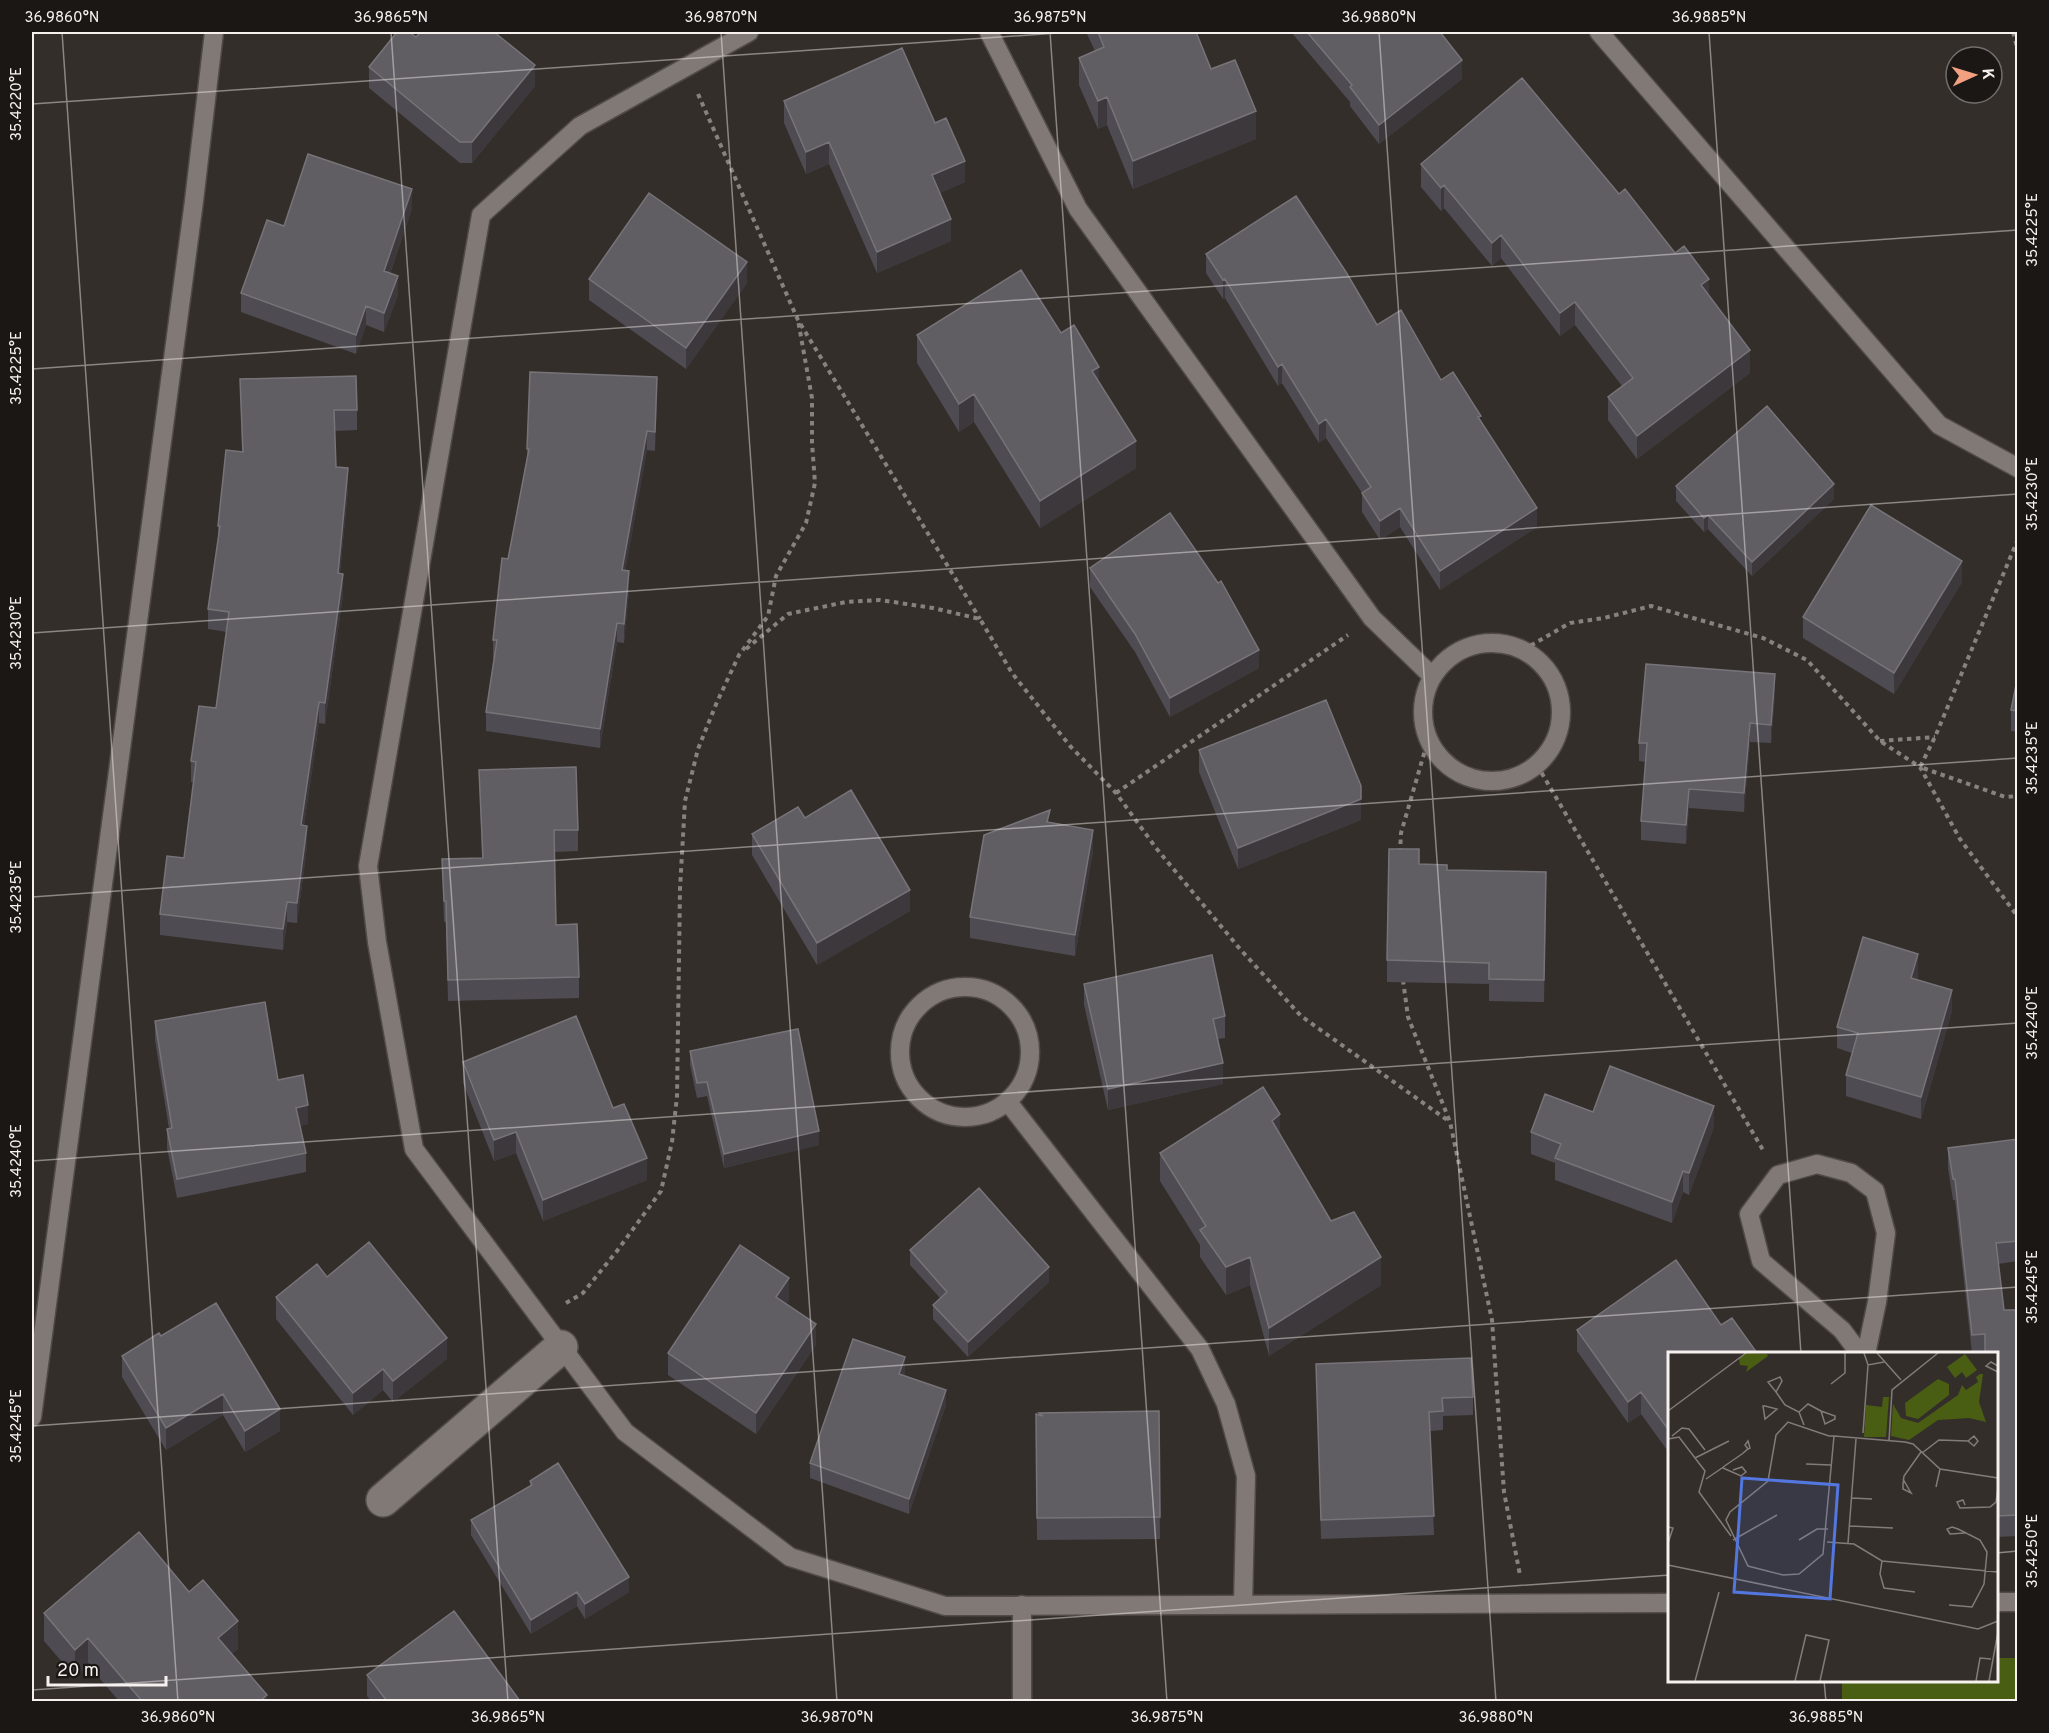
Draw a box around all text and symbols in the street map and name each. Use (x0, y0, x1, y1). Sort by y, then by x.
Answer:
text: 36.9860°N (25, 9, 99, 28)
text: 36.9865°N (354, 9, 428, 28)
text: 36.9870°N (684, 9, 758, 28)
text: 36.9875°N (1013, 9, 1087, 28)
text: 36.9880°N (1342, 9, 1416, 28)
text: 36.9885°N (1672, 9, 1746, 28)
north arrow (1944, 45, 2004, 105)
text: 35.4220°E (8, 67, 27, 141)
text: K (1977, 68, 1997, 80)
text: 35.4225°E (2024, 193, 2043, 267)
text: 35.4225°E (8, 331, 27, 405)
text: 35.4230°E (2024, 457, 2043, 531)
text: 35.4230°E (8, 596, 27, 670)
text: 35.4235°E (2024, 721, 2043, 795)
text: 35.4235°E (8, 860, 27, 934)
text: 35.4240°E (2024, 986, 2043, 1060)
text: 35.4240°E (8, 1124, 27, 1198)
text: 35.4245°E (2024, 1250, 2043, 1324)
inset map (1668, 1352, 1998, 1682)
text: 35.4245°E (8, 1389, 27, 1463)
text: 35.4250°E (2024, 1514, 2043, 1588)
scale bar (48, 1649, 166, 1687)
text: 20 m (57, 1660, 99, 1683)
text: 36.9860°N (141, 1709, 215, 1728)
text: 36.9865°N (471, 1709, 545, 1728)
text: 36.9870°N (800, 1709, 874, 1728)
text: 36.9875°N (1130, 1709, 1204, 1728)
text: 36.9880°N (1459, 1709, 1533, 1728)
text: 36.9885°N (1789, 1709, 1863, 1728)

